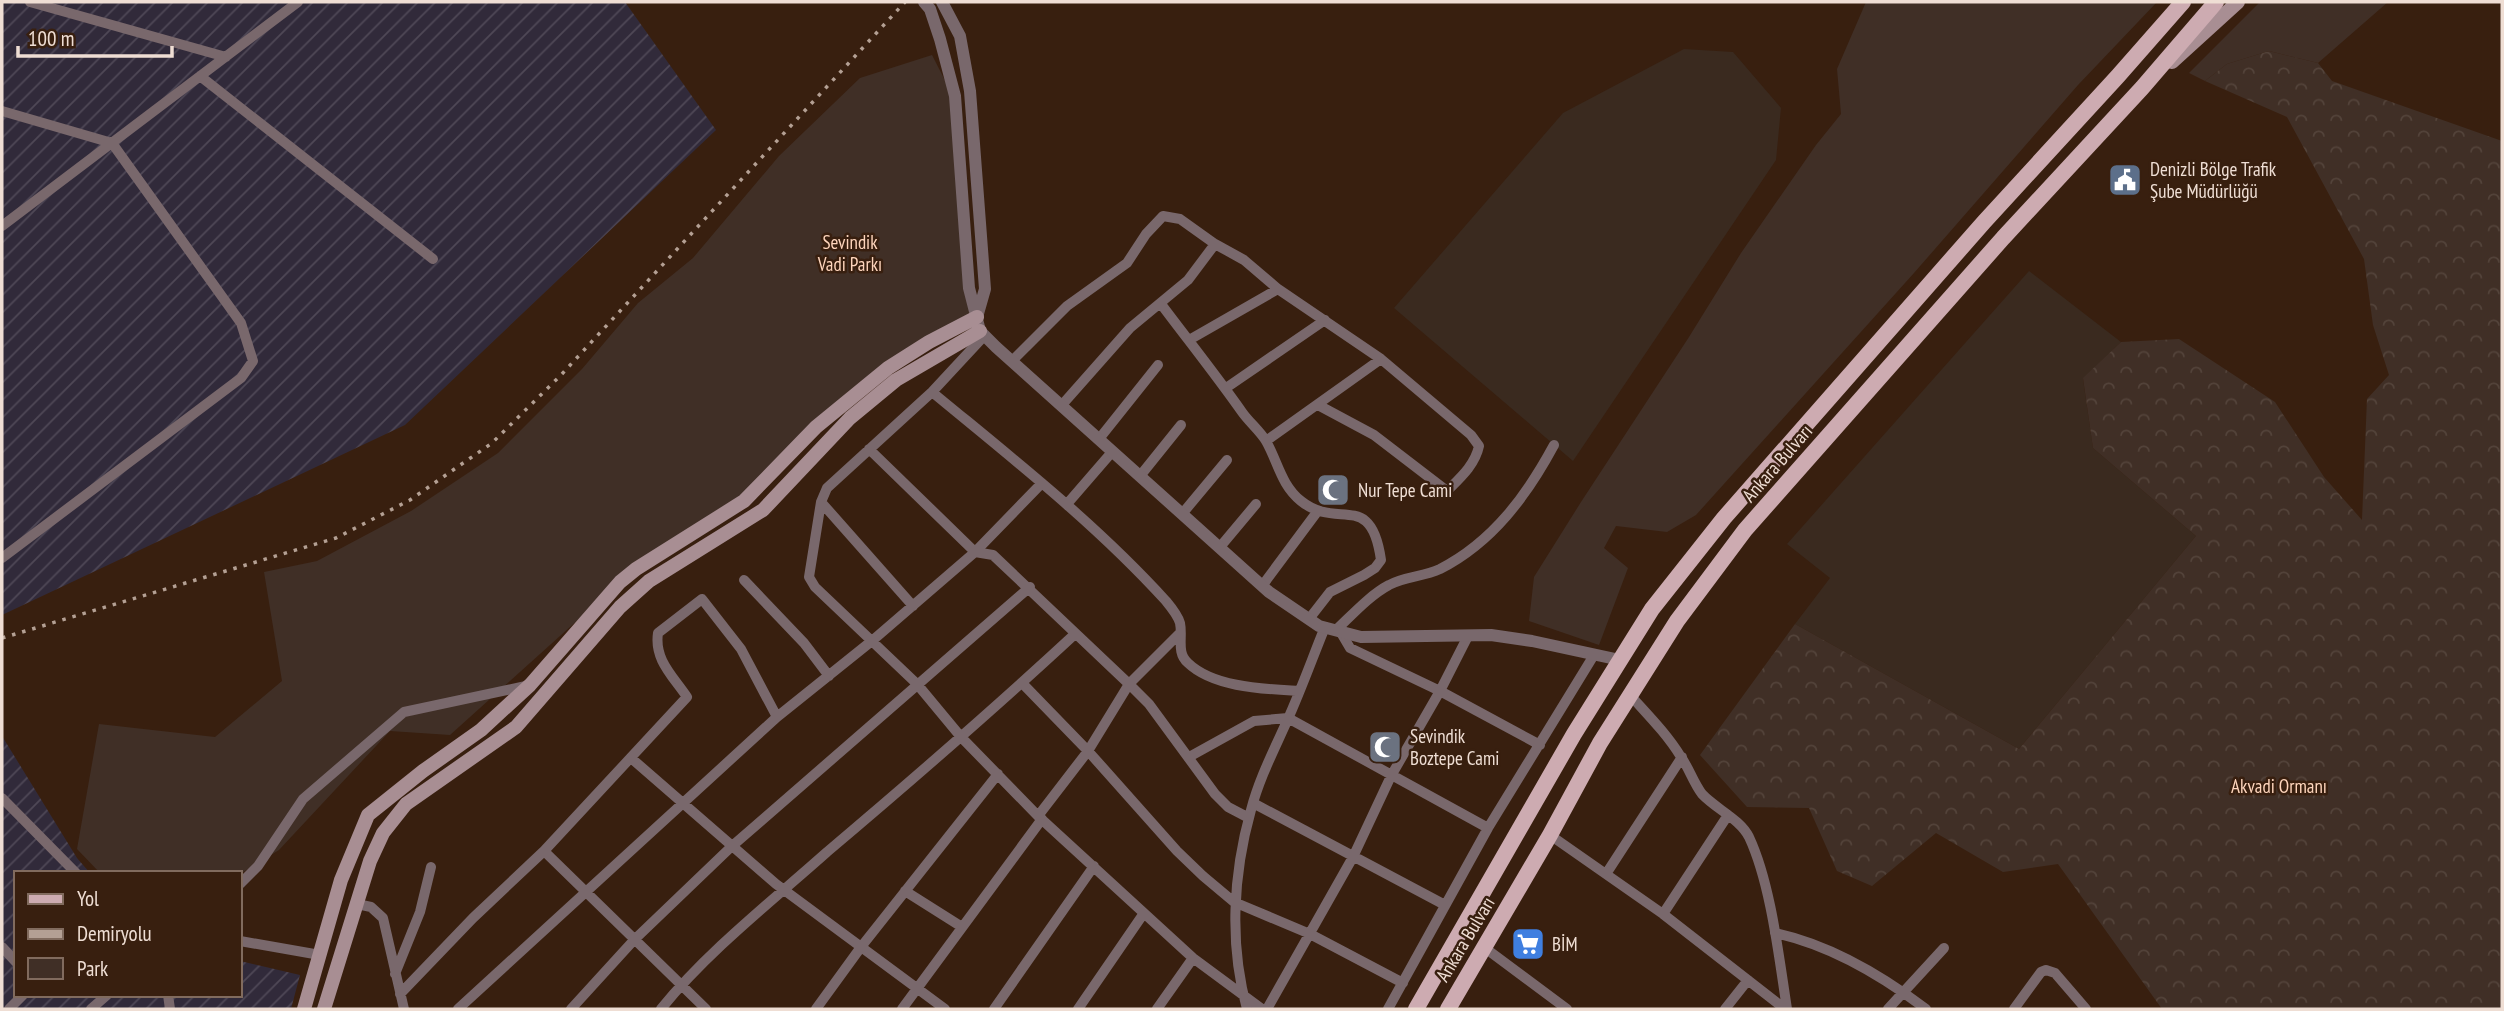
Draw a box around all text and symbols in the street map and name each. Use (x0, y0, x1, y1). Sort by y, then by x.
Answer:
scale bar (18, 14, 172, 58)
text: 100 m (28, 25, 74, 52)
place label: Denizli Bölge Trafik Şube Müdürlüğü (2150, 157, 2277, 203)
public building icon: Denizli Bölge Trafik Şube Müdürlüğü (2106, 161, 2144, 199)
park label: Sevindik Vadi Parkı (817, 230, 882, 276)
street label: Ankara Bulvarı (1737, 419, 1817, 507)
mosque icon: Nur Tepe Cami (1314, 471, 1352, 509)
place label: Nur Tepe Cami (1358, 478, 1452, 502)
place label: Sevindik Boztepe Cami (1410, 724, 1499, 770)
mosque icon: Sevindik Boztepe Cami (1366, 728, 1404, 766)
park label: Akvadi Ormanı (2231, 774, 2327, 798)
legend (14, 871, 242, 997)
text: Yol (77, 885, 99, 912)
street label: Ankara Bulvarı (1430, 892, 1500, 986)
text: Demiryolu (77, 920, 152, 947)
supermarket icon: BİM (1509, 925, 1547, 963)
place label: BİM (1552, 932, 1577, 956)
text: Park (77, 955, 108, 982)

